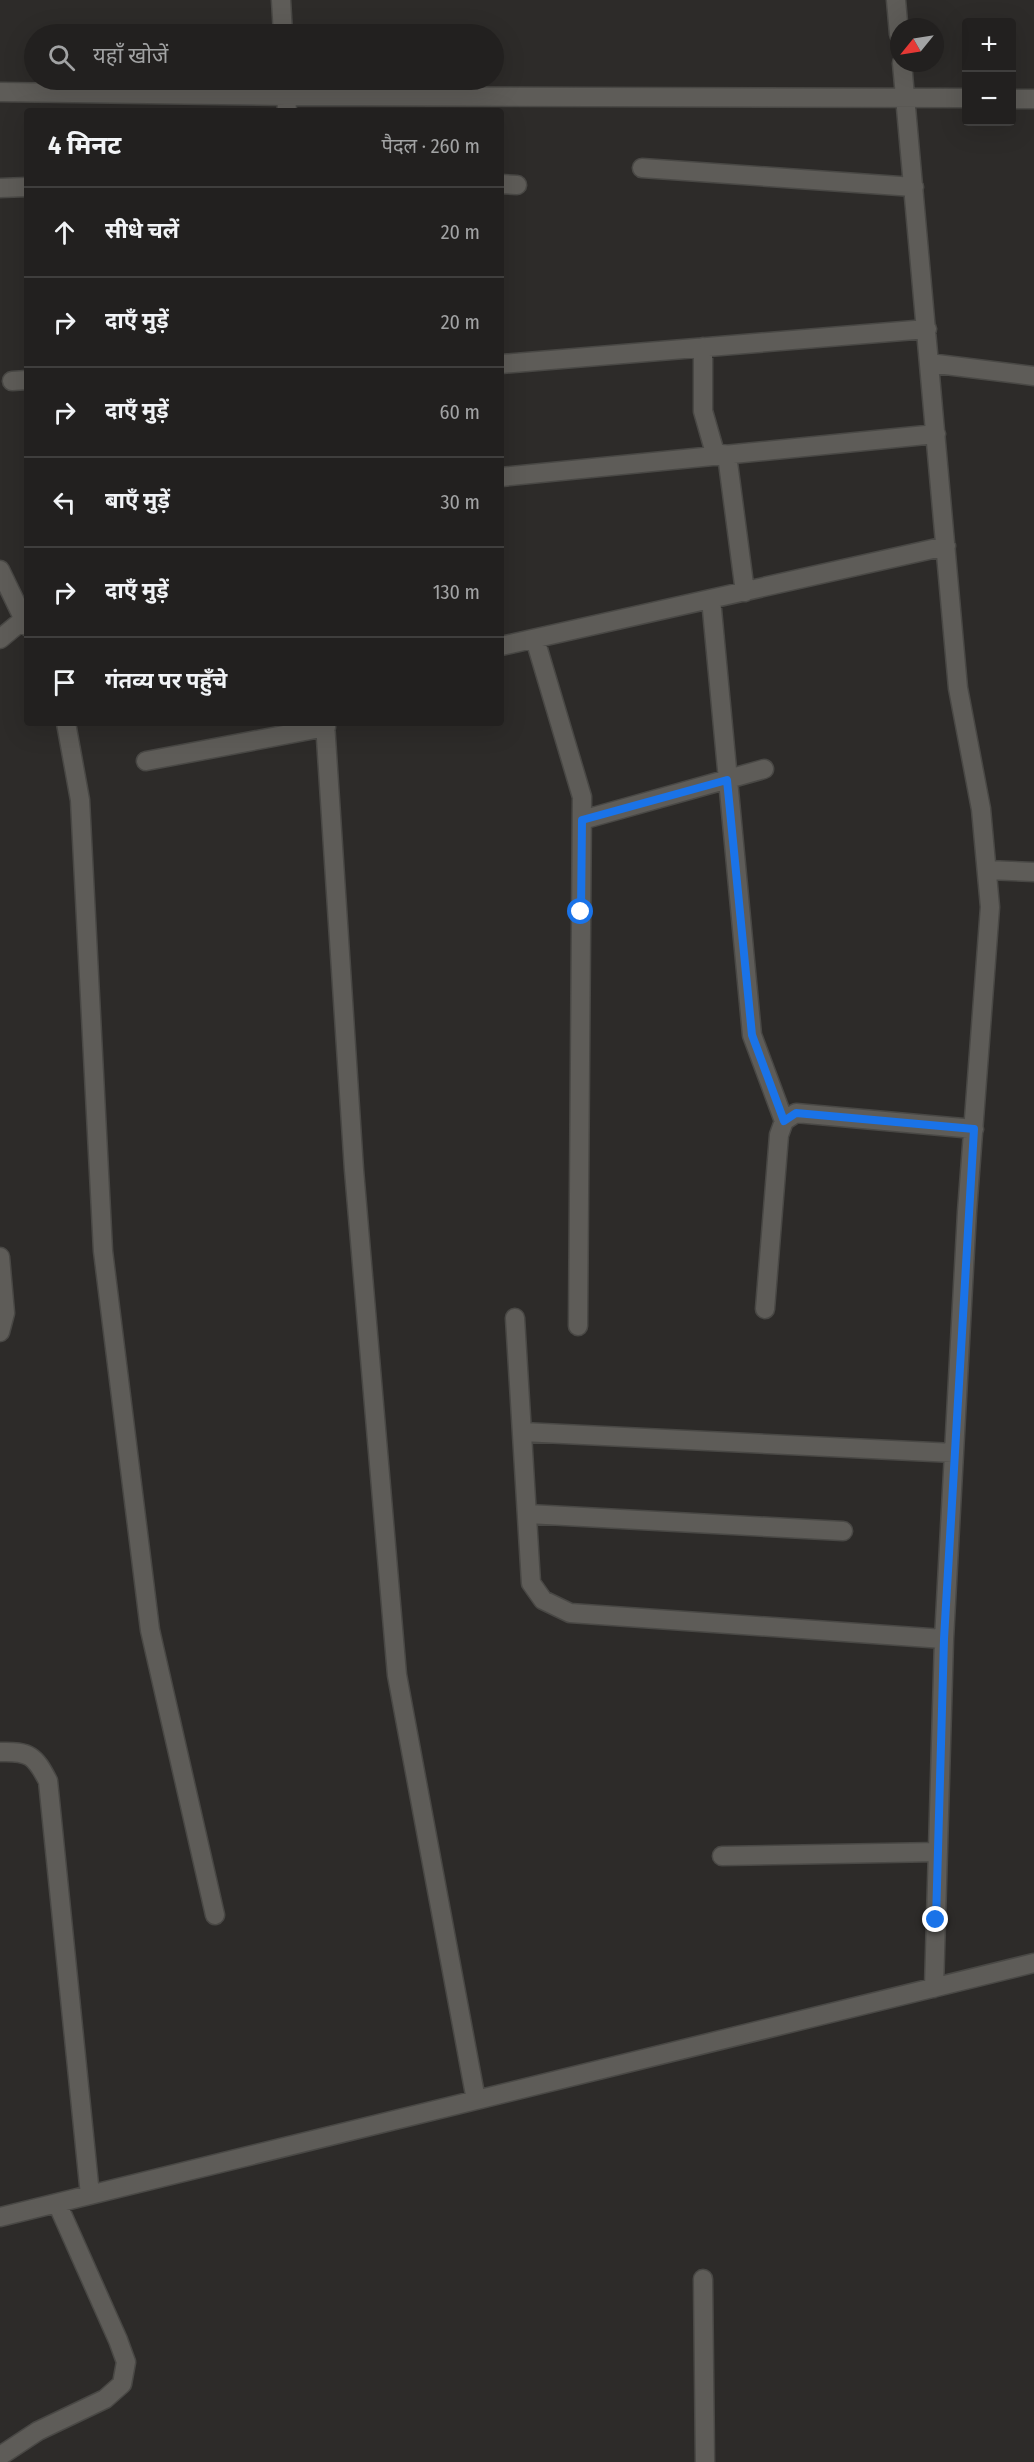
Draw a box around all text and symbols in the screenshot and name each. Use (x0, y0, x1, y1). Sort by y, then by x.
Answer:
north arrow (890, 18, 944, 72)
map controls (962, 18, 1016, 126)
button: + (962, 18, 1016, 72)
search box (24, 24, 504, 90)
icon: search (45, 41, 78, 74)
text: यहाँ खोजें (93, 42, 168, 69)
button: − (962, 72, 1016, 126)
text: 4 मिनट (48, 130, 121, 161)
text: पैदल · 260 m (382, 134, 480, 158)
icon: ahead (48, 216, 81, 249)
text: सीधे चलें (105, 217, 179, 244)
text: 20 m (441, 220, 480, 244)
icon: right (48, 306, 81, 339)
text: दाएँ मुड़ें (105, 307, 169, 334)
text: 20 m (441, 310, 480, 334)
icon: right (48, 396, 81, 429)
text: दाएँ मुड़ें (105, 397, 169, 424)
text: 60 m (440, 400, 480, 424)
icon: left (48, 486, 81, 519)
text: बाएँ मुड़ें (105, 487, 170, 514)
text: 30 m (440, 490, 480, 514)
icon: right (48, 576, 81, 609)
text: दाएँ मुड़ें (105, 577, 169, 604)
text: 130 m (433, 580, 480, 604)
icon: arrive (48, 666, 81, 699)
text: गंतव्य पर पहुँचे (105, 667, 227, 694)
route start (567, 898, 593, 924)
route end (922, 1906, 948, 1932)

